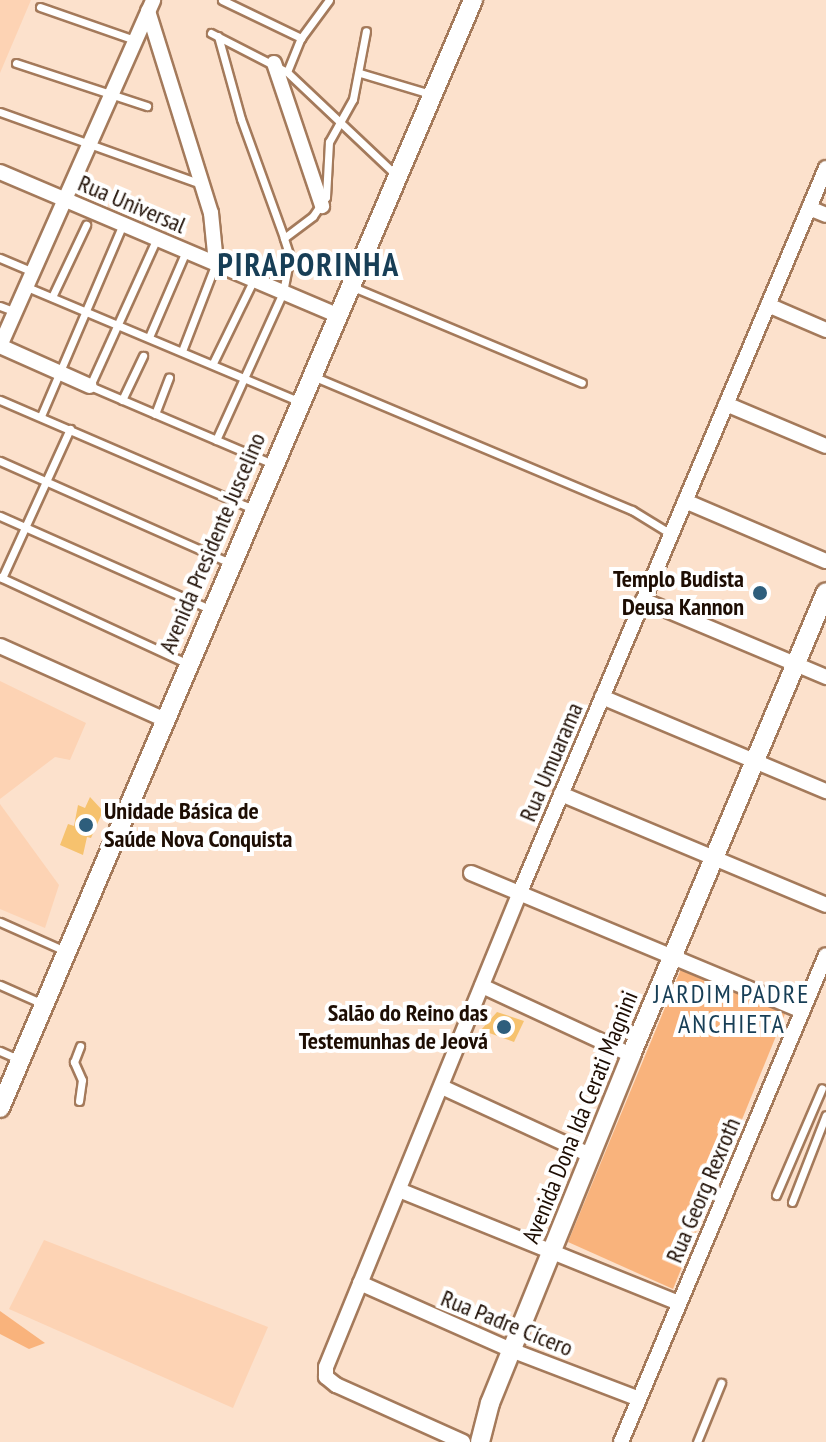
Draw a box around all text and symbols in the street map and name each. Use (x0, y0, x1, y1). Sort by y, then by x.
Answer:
street label: Rua Universal (74, 168, 190, 240)
district label: PIRAPORINHA (218, 245, 400, 283)
street label: Avenida Presidente Juscelino (152, 428, 272, 658)
place label: Templo Budista Deusa Kannon (613, 565, 744, 621)
marker: Templo Budista Deusa Kannon (751, 584, 769, 602)
street label: Rua Umuarama (513, 698, 589, 826)
place label: Unidade Básica de Saúde Nova Conquista (104, 797, 293, 853)
marker: Unidade Básica de Saúde Nova Conquista (75, 814, 97, 836)
district label: JARDIM PADRE ANCHIETA (654, 978, 810, 1040)
street label: Avenida Dona Ida Cerati Magnini (516, 987, 644, 1247)
place label: Salão do Reino das Testemunhas de Jeová (299, 999, 488, 1055)
marker: Salão do Reino das Testemunhas de Jeová (495, 1018, 513, 1036)
street label: Rua Georg Rexroth (660, 1113, 746, 1267)
street label: Rua Padre Cícero (437, 1284, 577, 1362)

